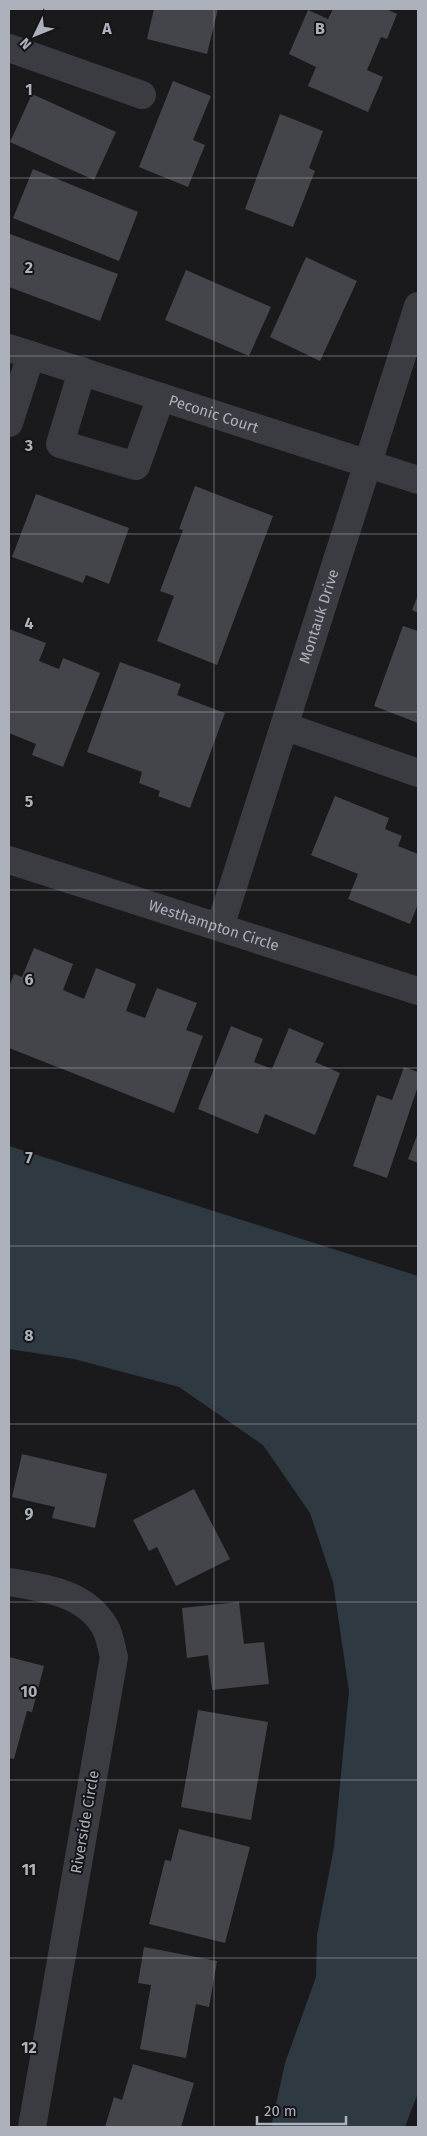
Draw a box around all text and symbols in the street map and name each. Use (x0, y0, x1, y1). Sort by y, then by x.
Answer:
north arrow (10, 10, 60, 60)
text: A (101, 19, 112, 38)
text: B (315, 19, 325, 38)
text: N (16, 34, 35, 53)
text: 1 (25, 80, 33, 99)
text: 2 (25, 258, 33, 277)
street label: Peconic Court (167, 391, 261, 437)
text: 3 (24, 436, 33, 455)
street label: Montauk Drive (296, 567, 343, 666)
text: 4 (24, 614, 34, 633)
text: 5 (25, 792, 34, 811)
street label: Westhampton Circle (146, 896, 281, 955)
text: 6 (24, 970, 34, 989)
text: 7 (25, 1148, 33, 1167)
text: 8 (24, 1326, 34, 1345)
text: 9 (25, 1504, 34, 1523)
text: 10 (21, 1682, 37, 1701)
street label: Riverside Circle (67, 1769, 103, 1875)
text: 11 (22, 1860, 36, 1879)
text: 12 (21, 2038, 37, 2057)
scale bar (257, 2094, 346, 2126)
text: 20 m (264, 2102, 297, 2120)

